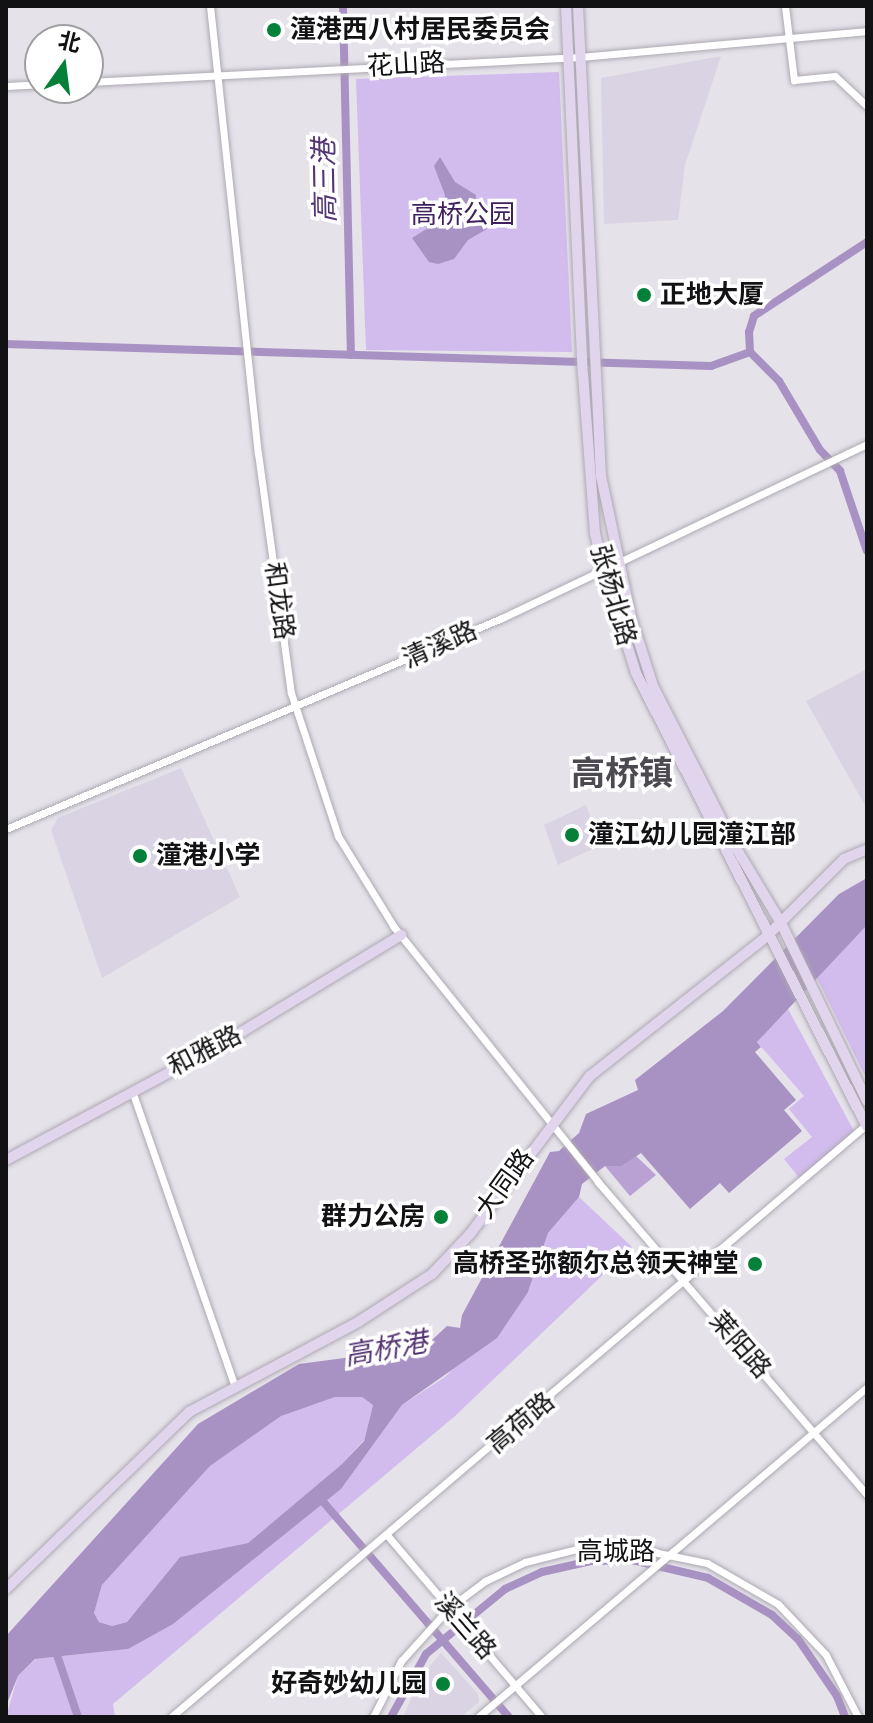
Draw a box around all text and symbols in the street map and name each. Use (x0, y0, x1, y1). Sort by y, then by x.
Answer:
place label: 潼港西八村居民委员会 (290, 14, 550, 46)
marker: 潼港西八村居民委员会 (265, 21, 283, 39)
north arrow (24, 24, 104, 104)
text: 北 (56, 27, 83, 57)
street label: 花山路 (366, 47, 446, 83)
water label: 高三港 (307, 139, 343, 223)
park label: 高桥公园 (411, 199, 515, 231)
place label: 正地大厦 (660, 279, 764, 311)
marker: 正地大厦 (635, 286, 653, 304)
street label: 张杨北路 (584, 541, 642, 649)
street label: 和龙路 (258, 560, 300, 642)
street label: 清溪路 (398, 615, 482, 675)
district label: 高桥镇 (571, 754, 673, 794)
place label: 潼江幼儿园潼江部 (588, 819, 796, 851)
marker: 潼江幼儿园潼江部 (563, 826, 581, 844)
place label: 潼港小学 (156, 840, 260, 872)
marker: 潼港小学 (131, 847, 149, 865)
street label: 和雅路 (163, 1019, 247, 1083)
street label: 大同路 (469, 1143, 541, 1225)
place label: 群力公房 (321, 1201, 425, 1233)
marker: 群力公房 (432, 1208, 450, 1226)
place label: 高桥圣弥额尔总领天神堂 (453, 1248, 739, 1280)
marker: 高桥圣弥额尔总领天神堂 (746, 1255, 764, 1273)
street label: 莱阳路 (703, 1305, 777, 1385)
water label: 高桥港 (342, 1325, 430, 1373)
street label: 高荷路 (481, 1386, 561, 1460)
street label: 高城路 (577, 1536, 655, 1568)
street label: 溪兰路 (428, 1586, 502, 1666)
place label: 好奇妙幼儿园 (271, 1668, 427, 1700)
marker: 好奇妙幼儿园 (434, 1675, 452, 1693)

